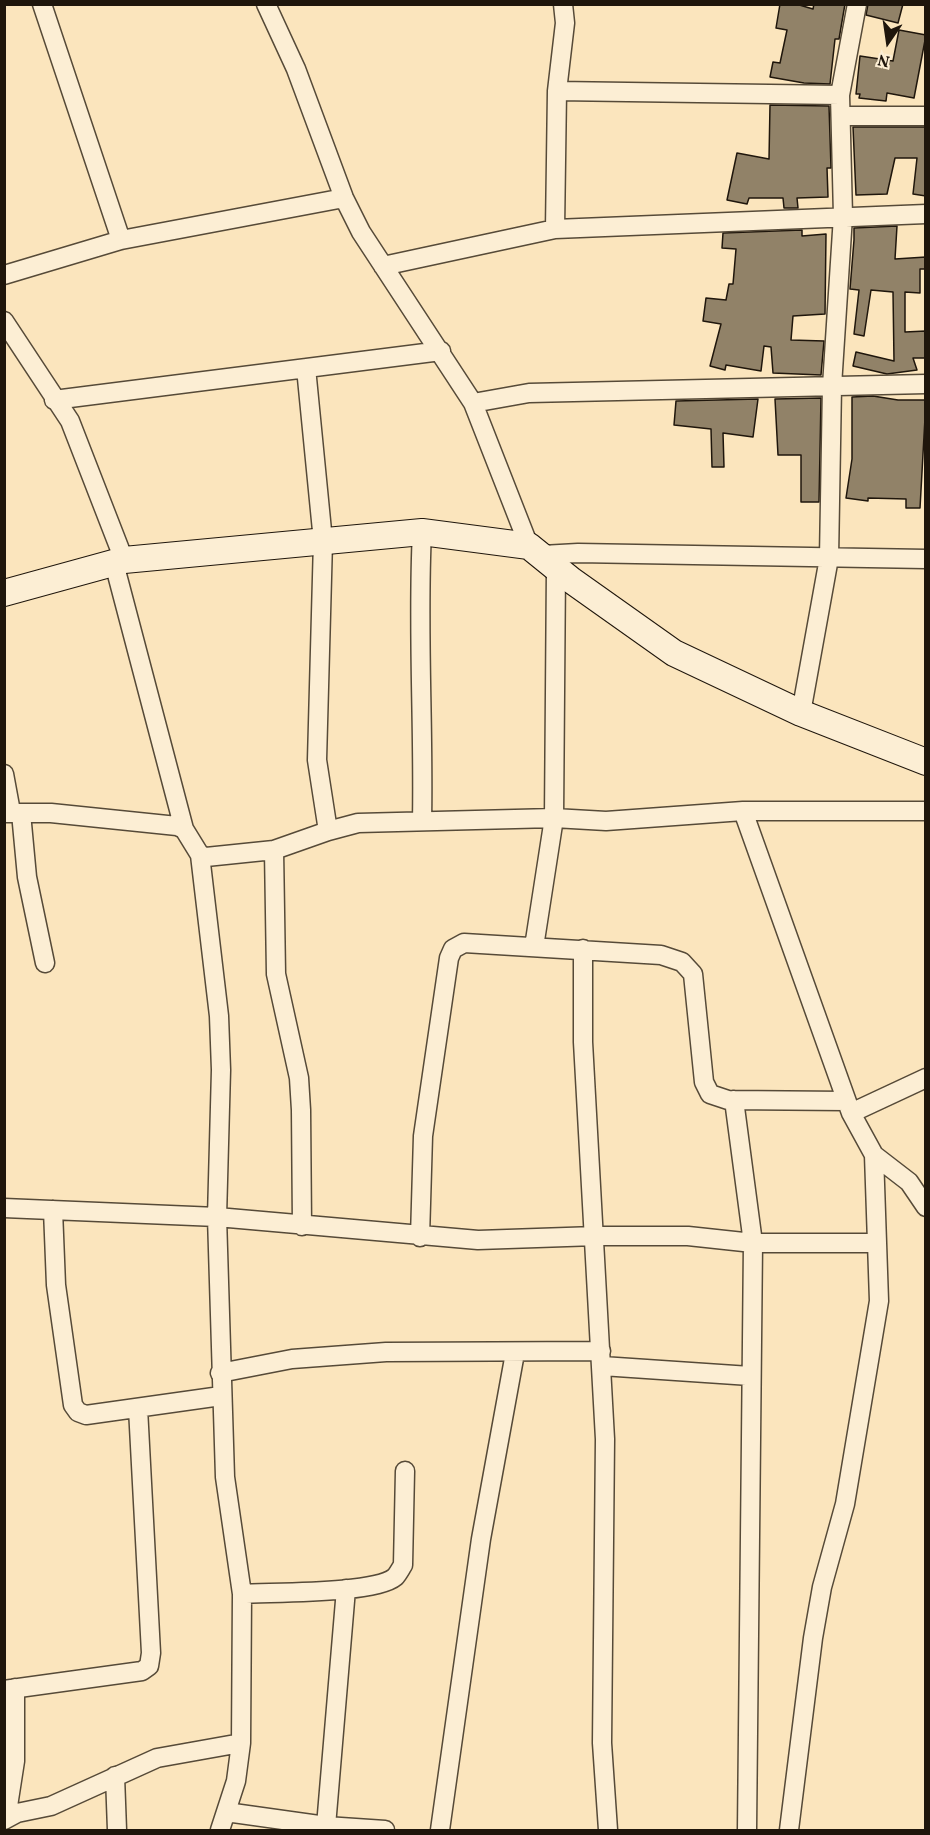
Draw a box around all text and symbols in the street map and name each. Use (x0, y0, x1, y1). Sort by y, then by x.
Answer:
north arrow (858, 12, 918, 72)
text: N (876, 48, 892, 72)

